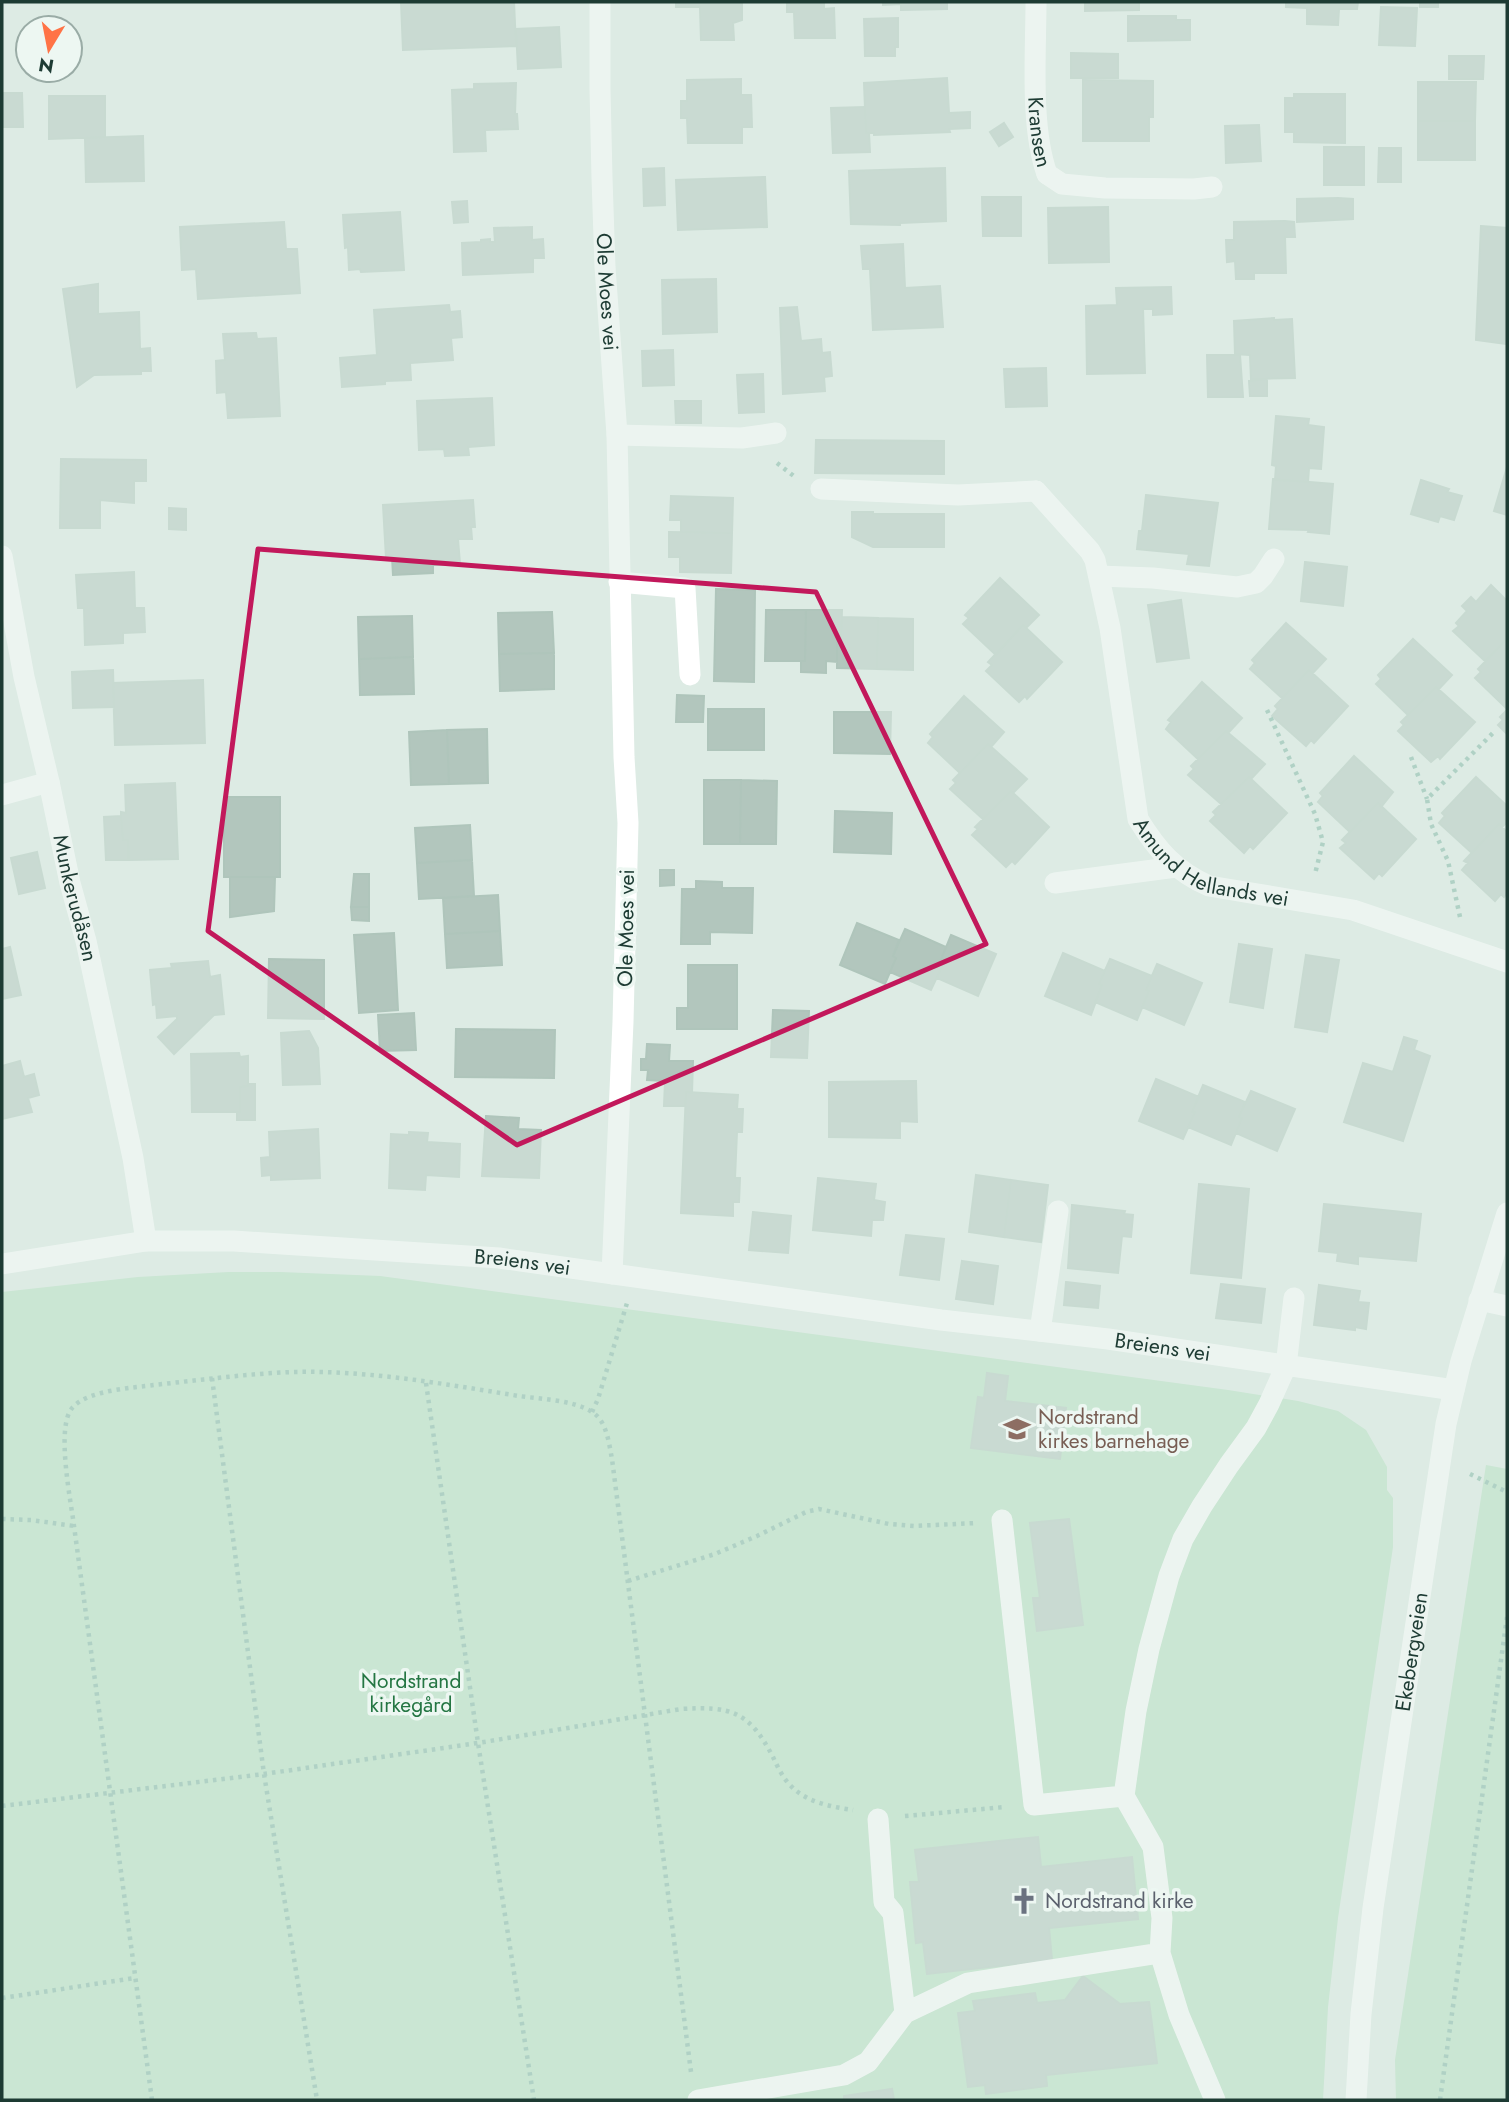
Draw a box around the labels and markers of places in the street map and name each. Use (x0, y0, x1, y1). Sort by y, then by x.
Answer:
place label: Nordstrand kirkes barnehage (1038, 1402, 1190, 1456)
school or university icon: Nordstrand kirkes barnehage (1002, 1414, 1032, 1444)
church icon: Nordstrand kirke (1009, 1886, 1039, 1916)
place label: Nordstrand kirke (1045, 1886, 1194, 1916)

